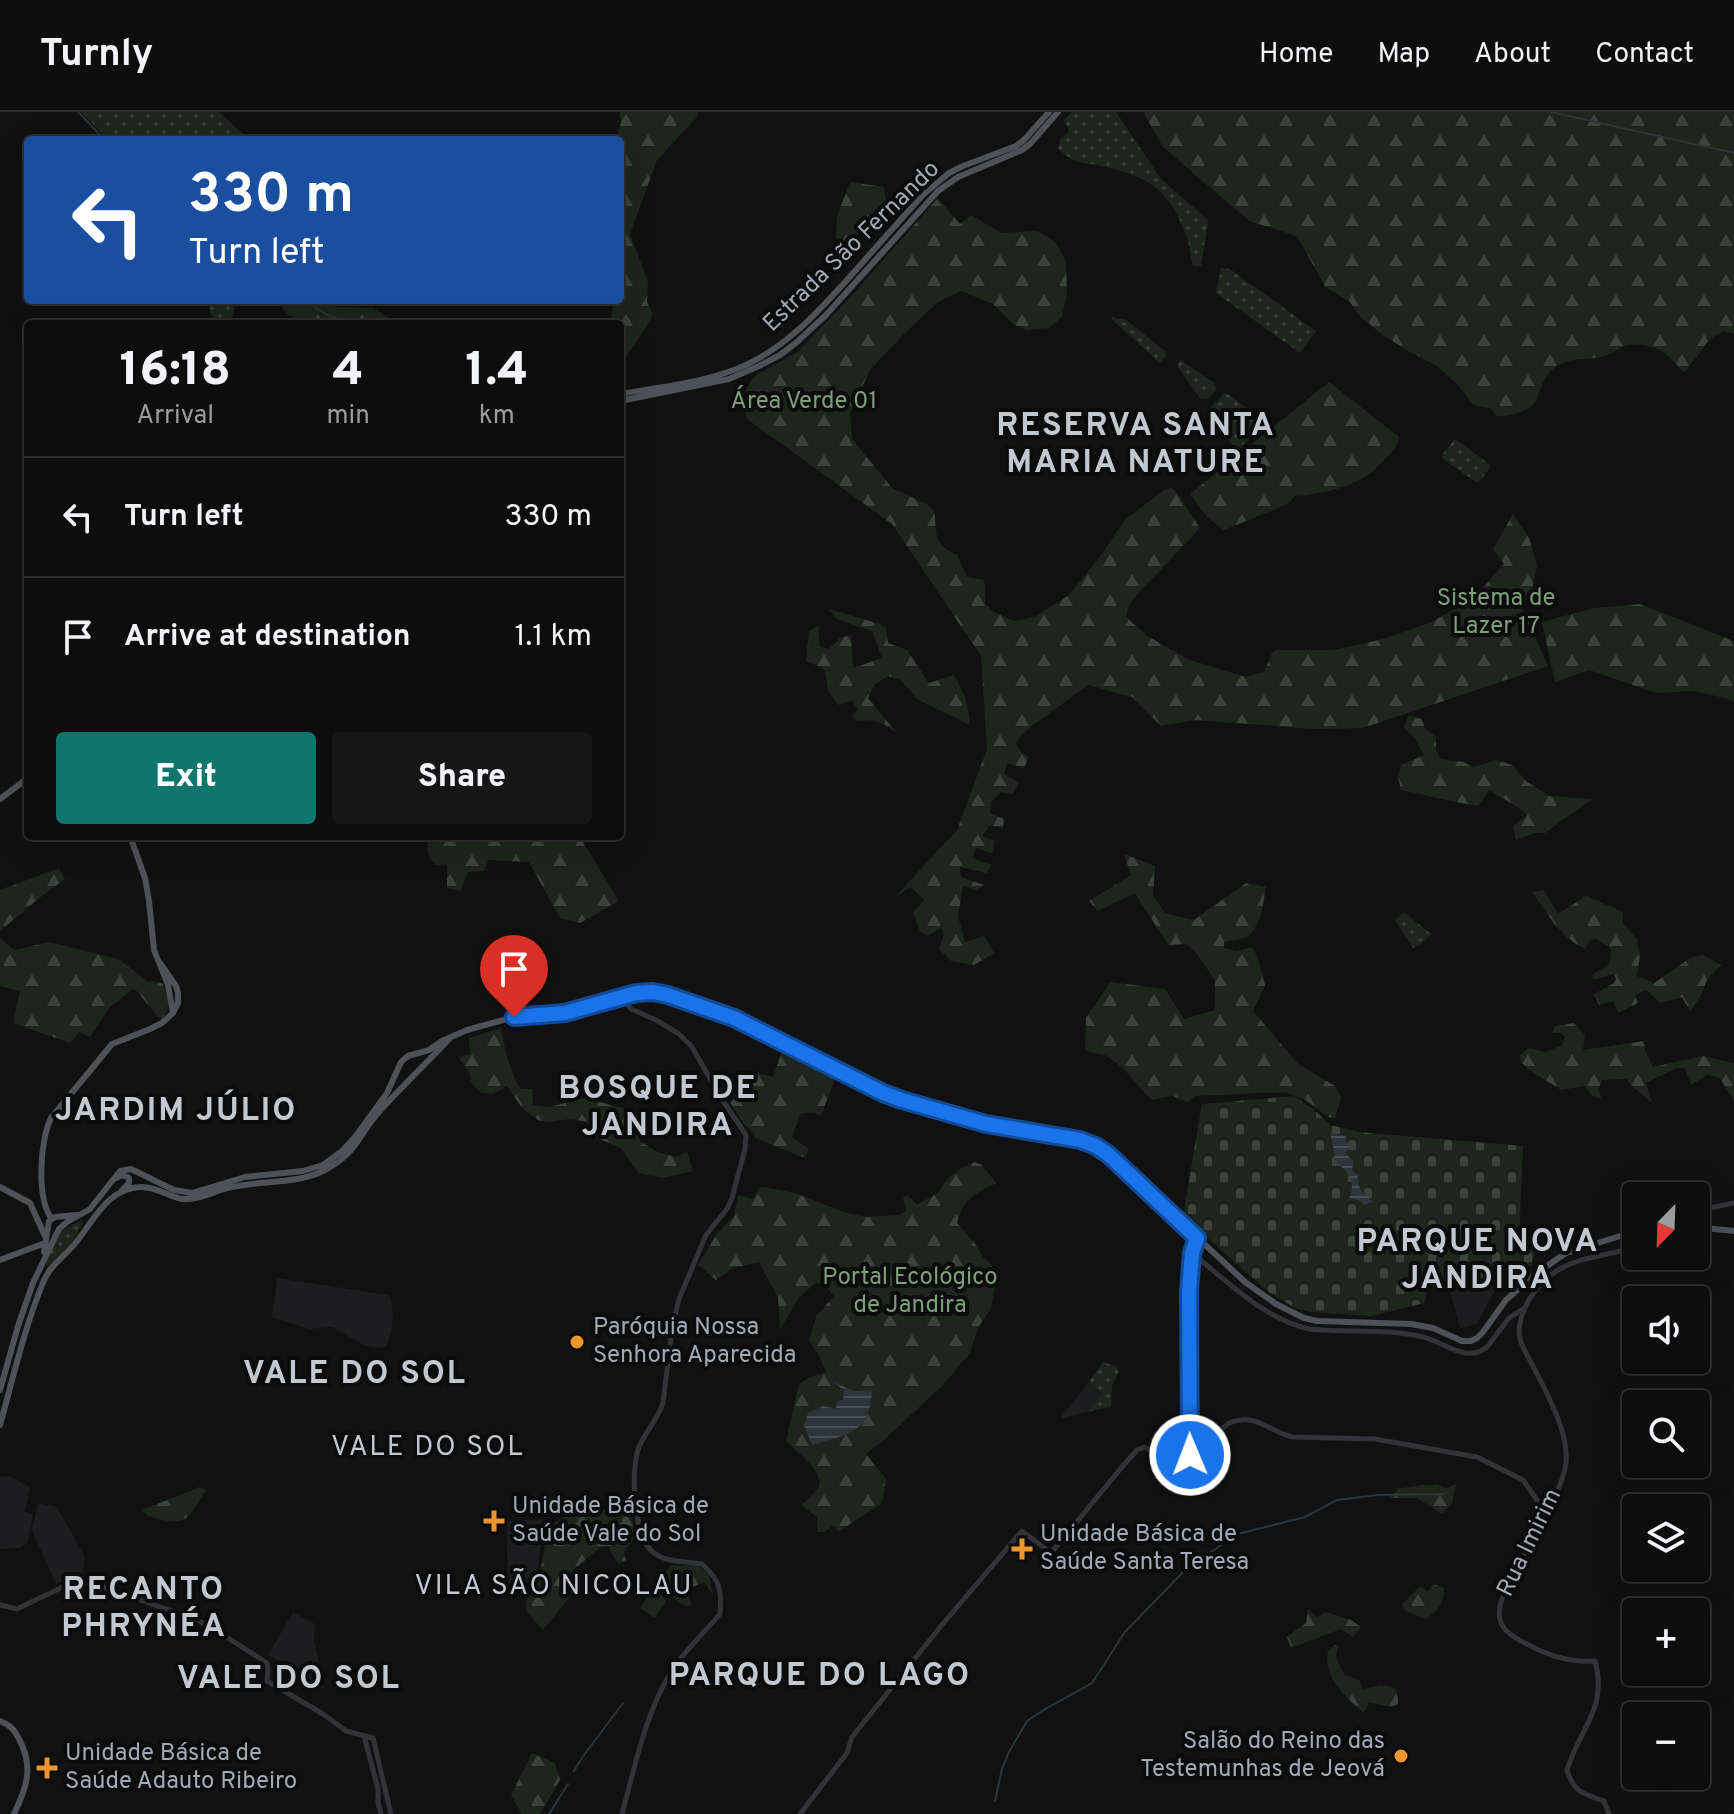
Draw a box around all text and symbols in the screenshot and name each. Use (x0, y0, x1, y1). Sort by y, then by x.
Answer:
text: Turnly (40, 31, 153, 80)
text: Home (1259, 37, 1333, 73)
text: Map (1377, 37, 1430, 73)
text: About (1474, 37, 1551, 73)
text: Contact (1595, 37, 1694, 73)
street label: Estrada São Fernando (757, 155, 947, 339)
text: 330 m (188, 162, 354, 232)
icon: left (56, 168, 160, 272)
text: Turn left (188, 231, 325, 277)
text: 16:18 (120, 342, 231, 402)
text: 4 (333, 342, 364, 402)
text: 1.4 (465, 342, 528, 402)
park label: Área Verde 01 (731, 385, 877, 417)
text: Arrival (136, 400, 214, 433)
text: min (327, 400, 370, 433)
text: km (479, 400, 515, 433)
district label: RESERVA SANTA MARIA NATURE (996, 407, 1276, 484)
icon: left (56, 495, 100, 539)
text: Turn left (124, 499, 244, 536)
text: 330 m (504, 499, 592, 536)
park label: Sistema de Lazer 17 (1437, 584, 1555, 642)
icon: arrive (56, 615, 100, 659)
text: Arrive at destination (124, 619, 410, 656)
text: 1.1 km (514, 619, 592, 656)
button: Exit (56, 732, 316, 824)
button: Share (332, 732, 592, 824)
pin (480, 935, 548, 1017)
icon: arrive (492, 947, 536, 991)
district label: BOSQUE DE JANDIRA (558, 1070, 758, 1147)
district label: JARDIM JÚLIO (55, 1089, 297, 1132)
north arrow (1622, 1182, 1710, 1270)
map controls (1622, 1182, 1710, 1790)
district label: PARQUE NOVA JANDIRA (1357, 1223, 1599, 1300)
park label: Portal Ecológico de Jandira (822, 1263, 998, 1321)
button: sound (1622, 1286, 1710, 1374)
place label: Paróquia Nossa Senhora Aparecida (593, 1313, 796, 1371)
marker: Paróquia Nossa Senhora Aparecida (568, 1333, 586, 1351)
district label: VALE DO SOL (243, 1355, 467, 1395)
button: search (1622, 1390, 1710, 1478)
position arrow (1148, 1413, 1232, 1497)
district label: VALE DO SOL (331, 1430, 525, 1466)
street label: Rua Imirim (1491, 1484, 1569, 1602)
place label: Unidade Básica de Saúde Vale do Sol (512, 1492, 709, 1550)
button: layers (1622, 1494, 1710, 1582)
marker: Unidade Básica de Saúde Vale do Sol (483, 1510, 505, 1532)
place label: Unidade Básica de Saúde Santa Teresa (1040, 1520, 1249, 1578)
marker: Unidade Básica de Saúde Santa Teresa (1011, 1538, 1033, 1560)
district label: VILA SÃO NICOLAU (414, 1568, 694, 1605)
district label: RECANTO PHRYNÉA (61, 1571, 227, 1648)
button: + (1622, 1598, 1710, 1686)
district label: PARQUE DO LAGO (669, 1657, 971, 1697)
district label: VALE DO SOL (177, 1660, 401, 1700)
button: − (1622, 1702, 1710, 1790)
place label: Salão do Reino das Testemunhas de Jeová (1140, 1727, 1385, 1785)
place label: Unidade Básica de Saúde Adauto Ribeiro (65, 1739, 297, 1797)
marker: Salão do Reino das Testemunhas de Jeová (1392, 1747, 1410, 1765)
marker: Unidade Básica de Saúde Adauto Ribeiro (36, 1757, 58, 1779)

